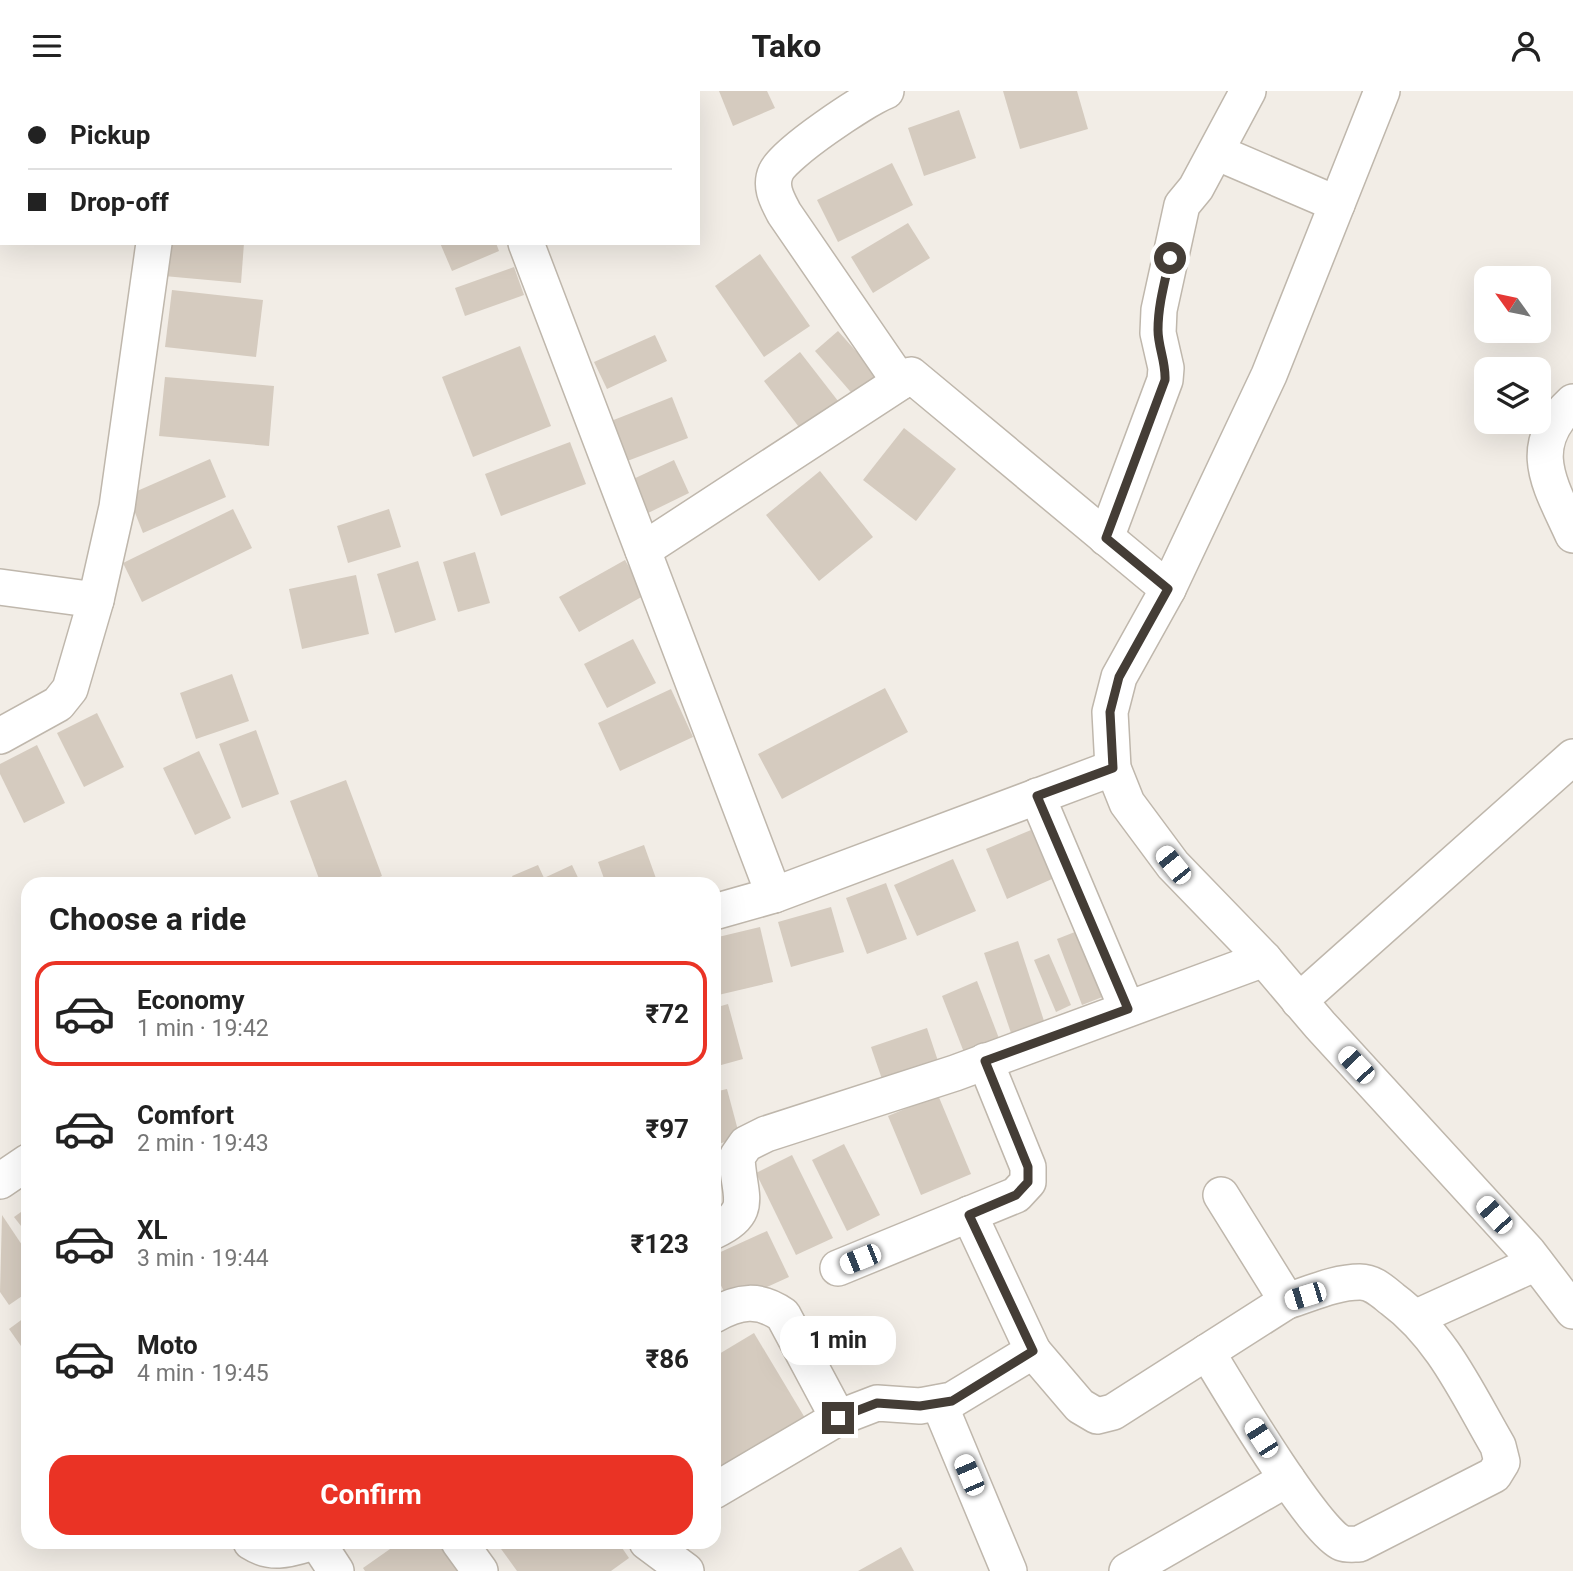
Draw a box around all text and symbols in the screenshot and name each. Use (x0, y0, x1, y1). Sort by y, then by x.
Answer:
icon: menu (28, 27, 66, 65)
text: Tako (752, 27, 821, 65)
icon: person (1507, 27, 1545, 65)
text: Pickup (70, 120, 150, 150)
text: Drop-off (70, 187, 169, 217)
route start (1154, 242, 1186, 274)
north arrow (1474, 266, 1550, 343)
map controls (1474, 266, 1551, 434)
button: layers (1474, 357, 1551, 434)
car (1152, 842, 1195, 888)
text: Choose a ride (49, 900, 246, 938)
icon: car (53, 982, 116, 1045)
text: Economy (137, 985, 244, 1015)
text: ₹72 (645, 999, 689, 1029)
text: 1 min · 19:42 (137, 1015, 269, 1042)
car (1334, 1042, 1379, 1088)
icon: car (53, 1097, 116, 1160)
text: Comfort (137, 1100, 234, 1130)
text: ₹97 (645, 1114, 689, 1144)
text: 2 min · 19:43 (137, 1130, 269, 1157)
car (1473, 1192, 1516, 1238)
icon: car (53, 1212, 116, 1275)
text: XL (137, 1215, 168, 1245)
text: ₹123 (631, 1229, 689, 1259)
car (837, 1241, 884, 1277)
text: 3 min · 19:44 (137, 1245, 269, 1272)
car (1282, 1280, 1329, 1312)
callout: 1 min (780, 1317, 896, 1365)
icon: car (53, 1327, 116, 1390)
text: 1 min (809, 1327, 867, 1354)
text: Moto (137, 1330, 198, 1360)
text: ₹86 (645, 1344, 689, 1374)
text: 4 min · 19:45 (137, 1360, 269, 1387)
route end (822, 1402, 854, 1434)
car (1241, 1415, 1282, 1461)
car (952, 1452, 987, 1498)
button: Confirm (49, 1455, 693, 1535)

